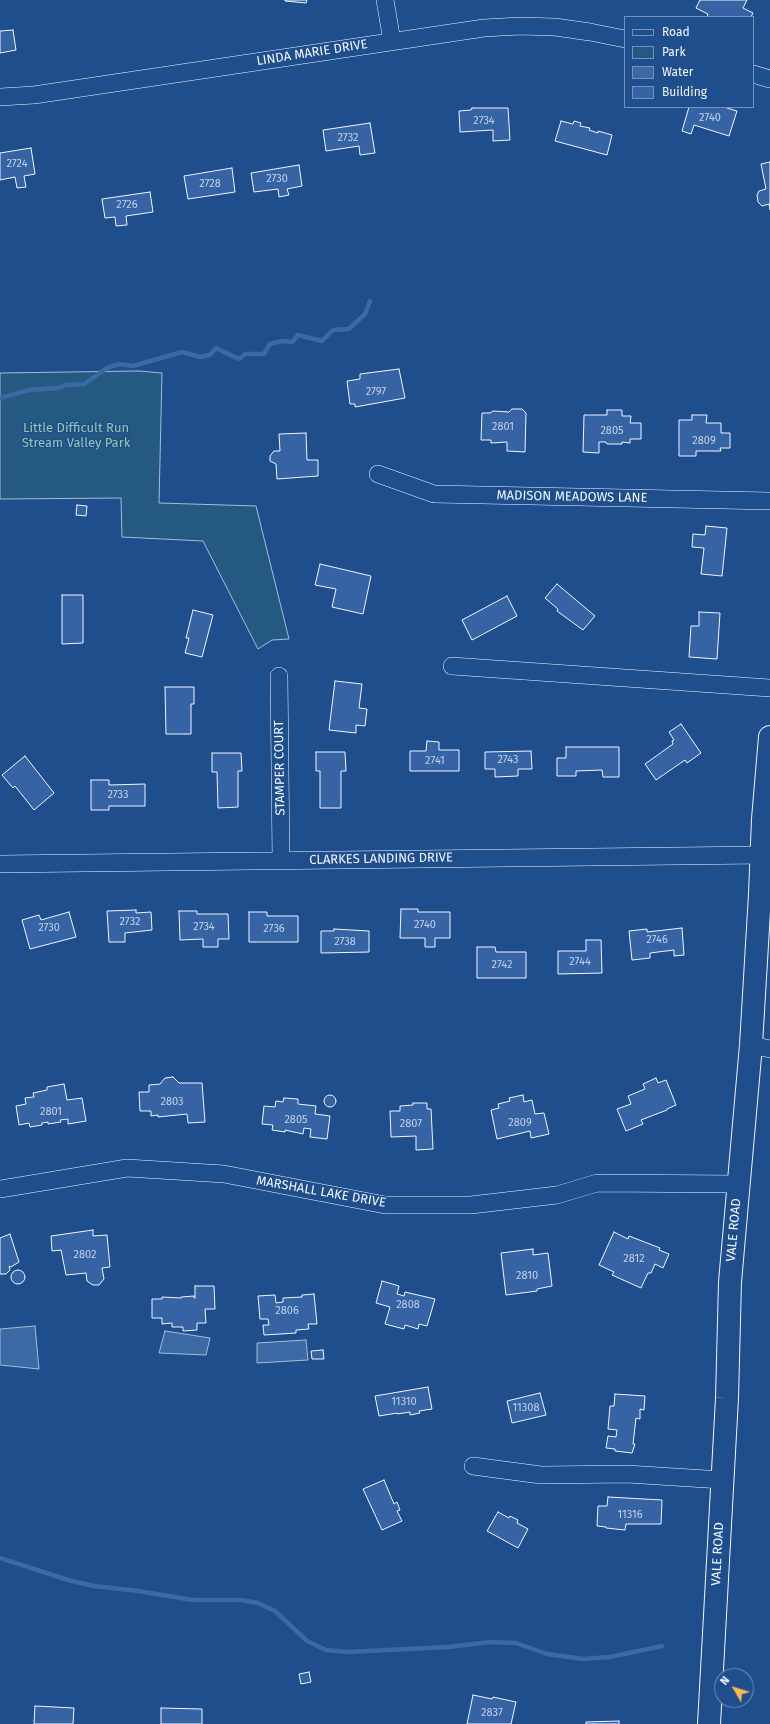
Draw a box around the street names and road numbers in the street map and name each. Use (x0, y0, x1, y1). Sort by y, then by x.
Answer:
street label: LINDA MARIE DRIVE (255, 37, 369, 69)
street label: MADISON MEADOWS LANE (496, 488, 648, 506)
street label: STAMPER COURT (271, 720, 289, 816)
street label: CLARKES LANDING DRIVE (309, 850, 453, 868)
street label: MARSHALL LAKE DRIVE (255, 1173, 387, 1211)
street label: VALE ROAD (723, 1198, 745, 1262)
street label: VALE ROAD (709, 1522, 727, 1586)

